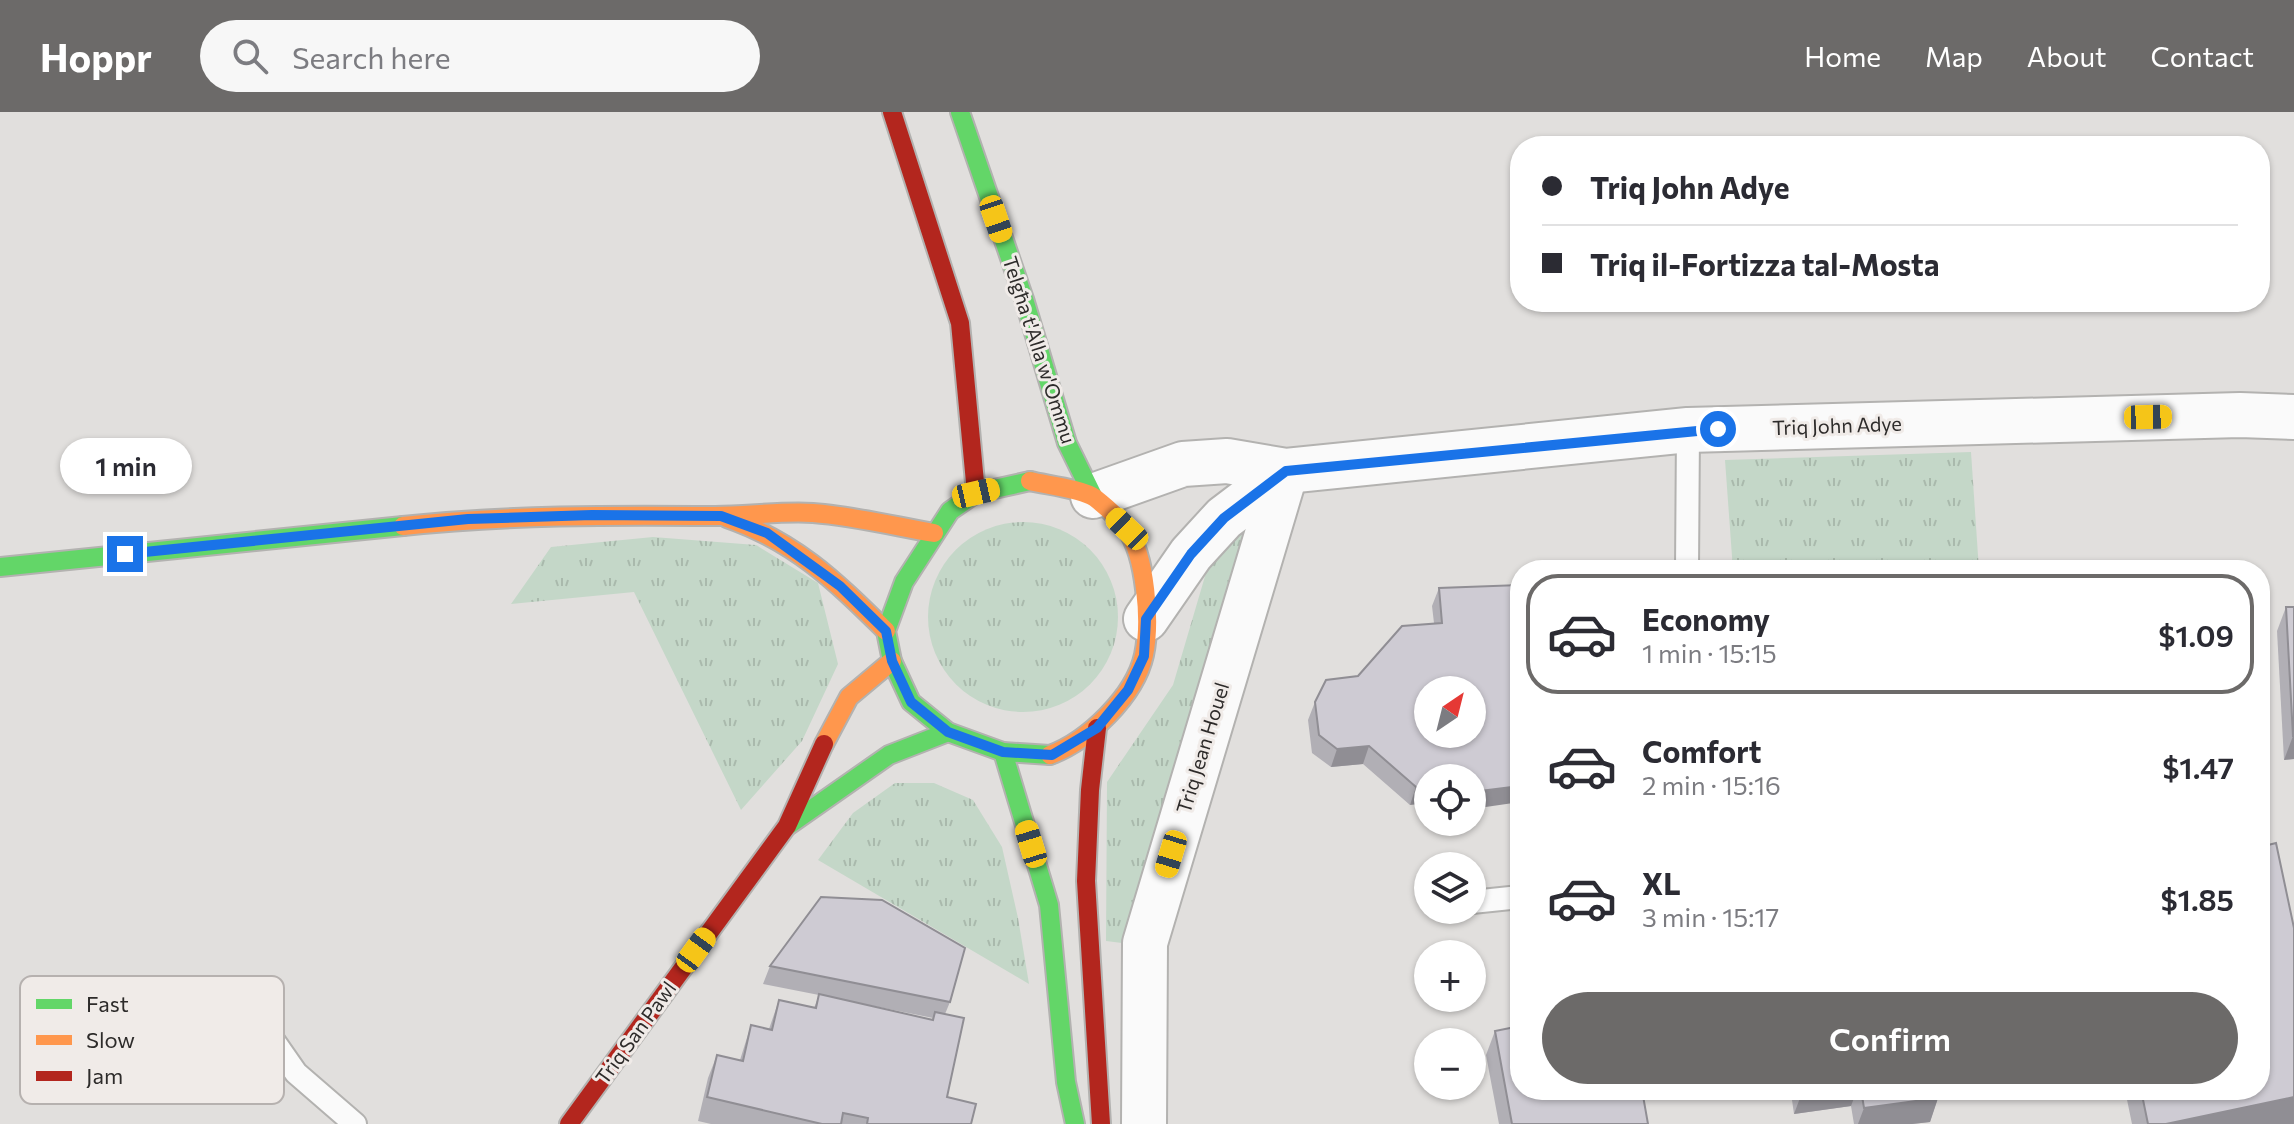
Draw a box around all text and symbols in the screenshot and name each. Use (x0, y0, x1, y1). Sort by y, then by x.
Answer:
search box (200, 20, 760, 92)
text: Hoppr (40, 33, 152, 80)
icon: search (228, 34, 272, 78)
text: Search here (292, 38, 451, 75)
text: Home (1804, 39, 1881, 73)
text: Map (1925, 39, 1983, 73)
text: About (2027, 39, 2107, 73)
text: Contact (2151, 39, 2254, 73)
text: Triq John Adye (1590, 168, 1790, 205)
car (977, 192, 1015, 246)
text: Triq il-Fortizza tal-Mosta (1590, 245, 1940, 282)
street label: Telgħa t'Alla w'Ommu (998, 253, 1082, 446)
car (2124, 405, 2172, 429)
route start (1700, 411, 1736, 447)
street label: Triq John Adye (1772, 411, 1902, 439)
callout: 1 min (59, 438, 191, 494)
text: 1 min (95, 450, 157, 481)
car (950, 476, 1002, 510)
car (1101, 504, 1153, 554)
route end (107, 536, 143, 572)
icon: car (1546, 598, 1618, 670)
text: Economy (1642, 600, 1770, 637)
text: $1.09 (2158, 616, 2234, 653)
text: 1 min · 15:15 (1642, 637, 1777, 668)
north arrow (1414, 676, 1486, 748)
map controls (1414, 676, 1486, 1100)
street label: Triq Jean Houel (1171, 679, 1233, 816)
icon: car (1546, 730, 1618, 802)
text: Comfort (1642, 732, 1761, 769)
text: $1.47 (2162, 748, 2234, 785)
button: locate (1414, 764, 1486, 836)
text: 2 min · 15:16 (1642, 769, 1781, 800)
car (1013, 818, 1049, 870)
car (1153, 828, 1189, 880)
button: layers (1414, 852, 1486, 924)
icon: car (1546, 862, 1618, 934)
text: XL (1642, 864, 1681, 901)
text: $1.85 (2161, 880, 2234, 917)
text: 3 min · 15:17 (1642, 901, 1779, 932)
car (672, 924, 720, 976)
button: + (1414, 940, 1486, 1012)
legend (20, 976, 284, 1104)
street label: Triq San Pawl (590, 976, 681, 1088)
text: Fast (86, 990, 129, 1017)
button: Confirm (1542, 992, 2238, 1084)
text: Slow (86, 1026, 135, 1053)
button: − (1414, 1028, 1486, 1100)
text: Jam (86, 1062, 123, 1089)

